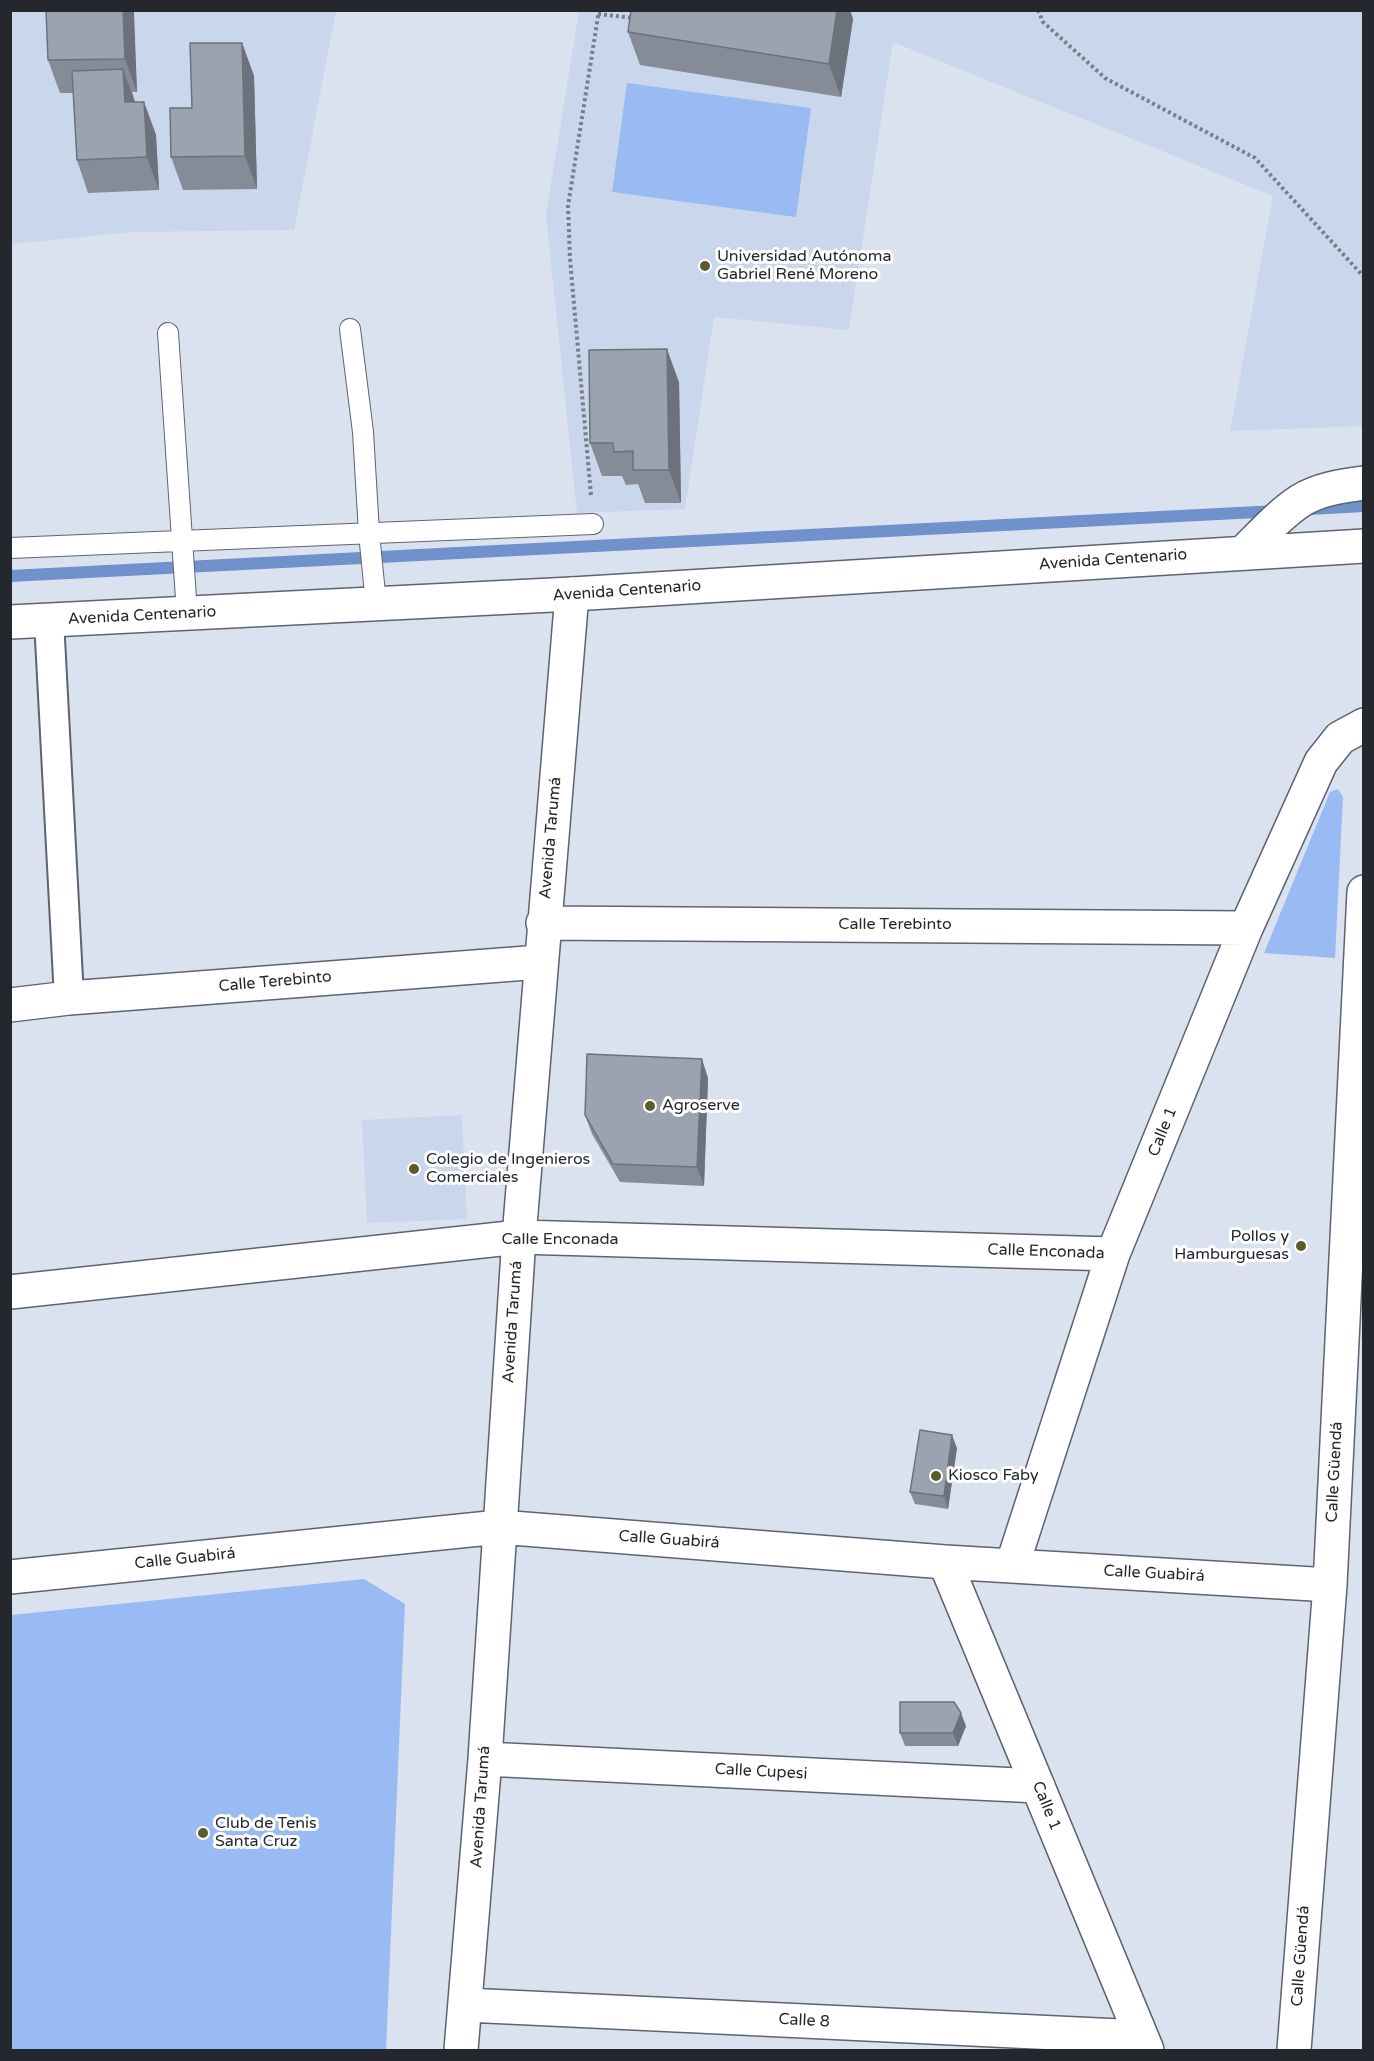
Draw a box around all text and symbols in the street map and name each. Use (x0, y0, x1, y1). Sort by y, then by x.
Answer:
place label: Universidad Autónoma Gabriel René Moreno (717, 247, 891, 285)
marker: Universidad Autónoma Gabriel René Moreno (698, 259, 712, 273)
street label: Avenida Centenario (1038, 545, 1188, 575)
street label: Avenida Centenario (552, 576, 702, 606)
street label: Avenida Centenario (67, 603, 217, 629)
street label: Avenida Tarumá (536, 776, 566, 900)
street label: Calle Terebinto (838, 915, 952, 935)
street label: Calle Terebinto (218, 967, 332, 997)
place label: Agroserve (662, 1096, 740, 1116)
marker: Agroserve (643, 1099, 657, 1113)
street label: Calle 1 (1144, 1105, 1182, 1159)
place label: Colegio de Ingenieros Comerciales (426, 1150, 590, 1188)
marker: Colegio de Ingenieros Comerciales (407, 1162, 421, 1176)
place label: Pollos y Hamburguesas (1174, 1227, 1289, 1265)
street label: Calle Enconada (501, 1230, 619, 1250)
marker: Pollos y Hamburguesas (1294, 1239, 1308, 1253)
street label: Calle Enconada (987, 1240, 1105, 1264)
street label: Avenida Tarumá (499, 1260, 527, 1384)
street label: Calle Güendá (1323, 1421, 1347, 1523)
place label: Kiosco Faby (948, 1466, 1039, 1486)
marker: Kiosco Faby (929, 1469, 943, 1483)
street label: Calle Guabirá (618, 1527, 720, 1553)
street label: Calle Guabirá (134, 1544, 236, 1574)
street label: Calle Guabirá (1103, 1562, 1205, 1586)
street label: Avenida Tarumá (467, 1745, 495, 1869)
street label: Calle Cupesi (714, 1760, 808, 1784)
street label: Calle 1 (1027, 1779, 1065, 1833)
place label: Club de Tenis Santa Cruz (215, 1814, 317, 1852)
marker: Club de Tenis Santa Cruz (196, 1826, 210, 1840)
street label: Calle Güendá (1288, 1905, 1314, 2007)
street label: Calle 8 (778, 2010, 830, 2032)

